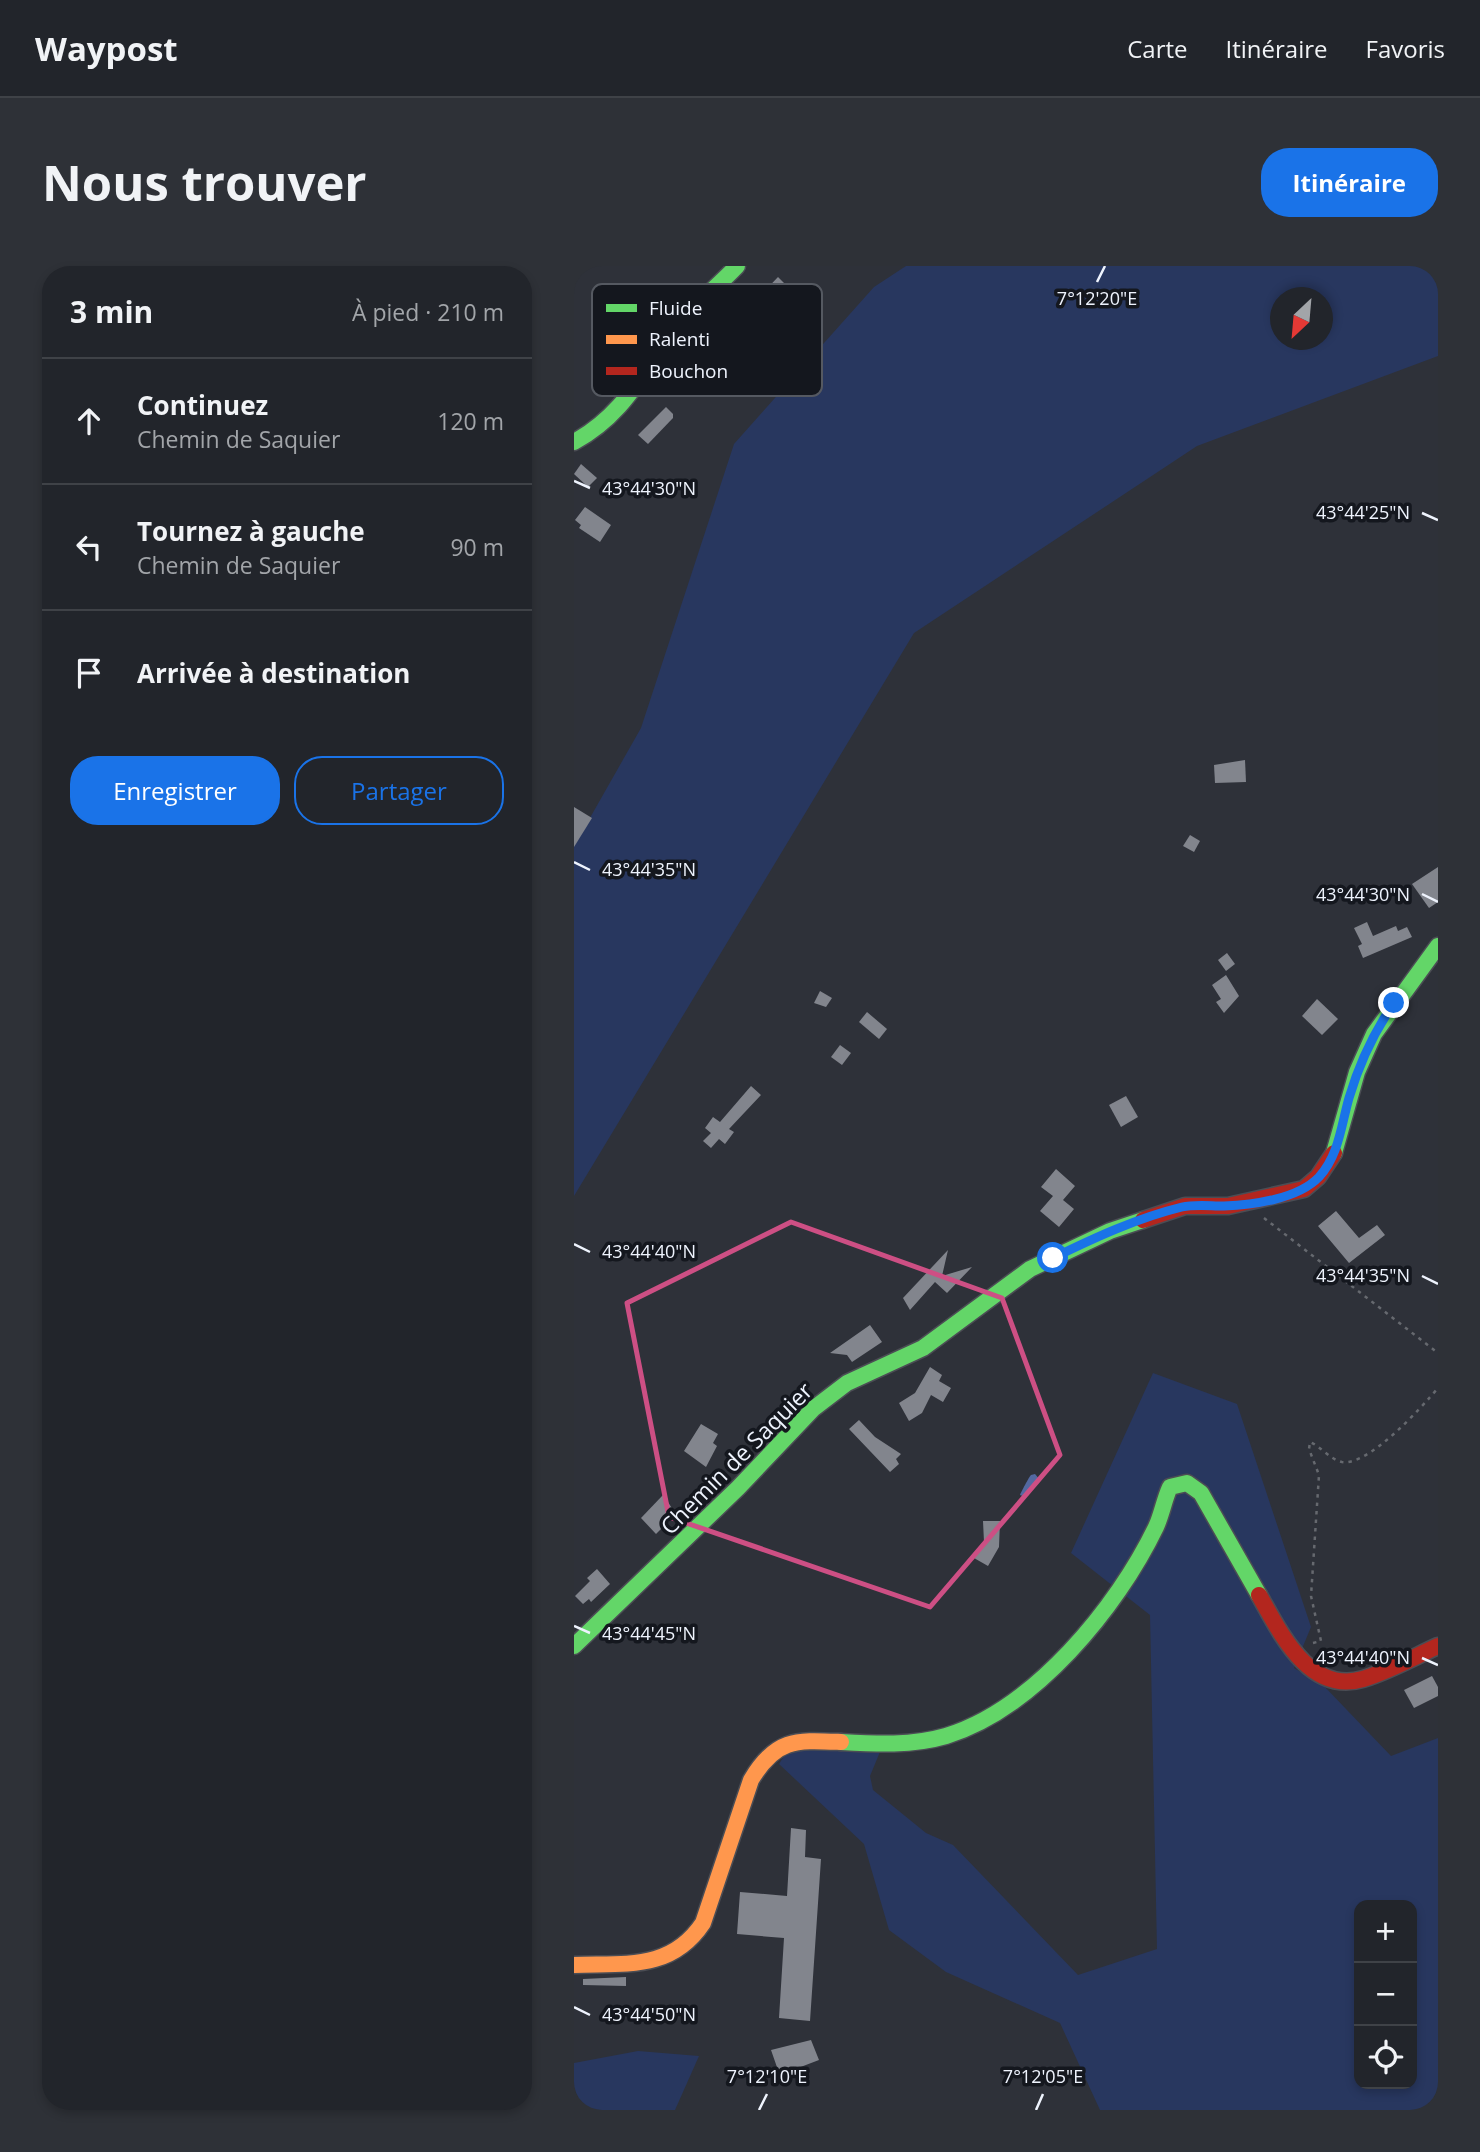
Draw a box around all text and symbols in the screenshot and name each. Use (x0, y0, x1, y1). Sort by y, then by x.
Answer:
text: Waypost (35, 26, 178, 71)
text: Carte (1127, 32, 1188, 65)
text: Itinéraire (1226, 32, 1328, 65)
text: Favoris (1366, 32, 1445, 65)
button: Itinéraire (1261, 148, 1438, 217)
text: Nous trouver (42, 149, 367, 215)
legend (592, 284, 822, 396)
text: 7°12'20"E (1057, 286, 1137, 310)
north arrow (1270, 287, 1333, 350)
text: 3 min (70, 291, 153, 332)
text: Fluide (649, 295, 702, 321)
text: À pied · 210 m (352, 296, 504, 328)
text: Ralenti (649, 326, 710, 352)
text: Bouchon (649, 358, 728, 384)
text: Continuez (137, 387, 268, 423)
icon: ahead (70, 402, 108, 440)
text: 120 m (437, 405, 504, 437)
text: Chemin de Saquier (137, 423, 340, 455)
text: 43°44'30"N (602, 476, 696, 500)
text: 43°44'25"N (1316, 500, 1410, 524)
text: Tournez à gauche (137, 513, 365, 549)
icon: left (70, 528, 108, 566)
text: 90 m (450, 531, 504, 563)
text: Chemin de Saquier (137, 549, 340, 581)
icon: arrive (70, 654, 108, 692)
text: Arrivée à destination (137, 655, 410, 691)
button: Enregistrer (70, 756, 280, 825)
button: Partager (294, 756, 504, 825)
text: 43°44'35"N (602, 857, 696, 881)
text: 43°44'30"N (1316, 882, 1410, 906)
route end (1378, 987, 1409, 1018)
text: 43°44'40"N (602, 1239, 696, 1263)
route start (1037, 1242, 1068, 1273)
text: 43°44'35"N (1316, 1263, 1410, 1287)
street label: Chemin de Saquier (653, 1374, 820, 1541)
text: 43°44'45"N (602, 1621, 696, 1645)
text: 43°44'40"N (1316, 1645, 1410, 1669)
map controls (1354, 1900, 1417, 2089)
button: + (1354, 1900, 1417, 1963)
button: − (1354, 1963, 1417, 2026)
text: 43°44'50"N (602, 2002, 696, 2026)
button: locate (1354, 2026, 1417, 2089)
text: 7°12'10"E (727, 2064, 807, 2088)
text: 7°12'05"E (1003, 2064, 1083, 2088)

